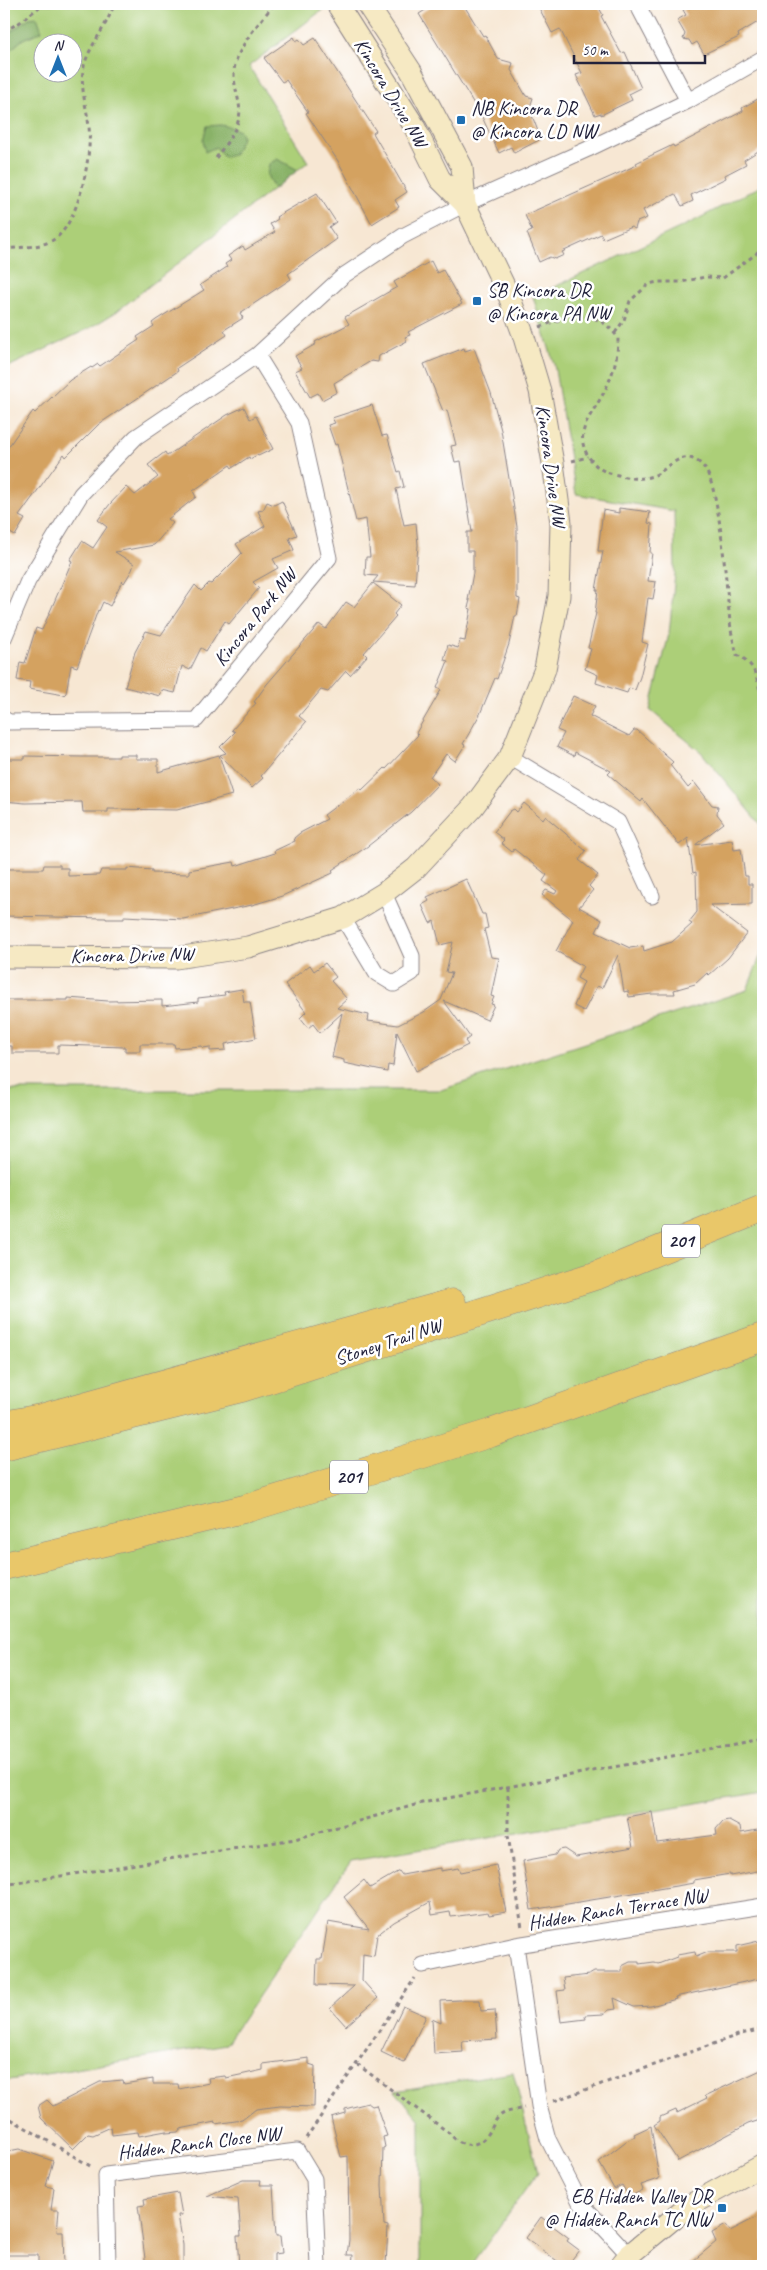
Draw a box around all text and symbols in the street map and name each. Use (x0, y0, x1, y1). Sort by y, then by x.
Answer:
north arrow (32, 32, 82, 82)
scale bar (574, 32, 706, 64)
street label: Kincora Drive NW (349, 34, 435, 155)
text: N (54, 37, 65, 54)
text: 50 m (582, 41, 609, 60)
place label: NB Kincora DR @ Kincora LD NW (471, 96, 600, 144)
marker: NB Kincora DR @ Kincora LD NW (455, 114, 467, 126)
place label: SB Kincora DR @ Kincora PA NW (487, 278, 613, 326)
marker: SB Kincora DR @ Kincora PA NW (471, 295, 483, 307)
street label: Kincora Drive NW (530, 403, 572, 531)
street label: Kincora Park NW (208, 561, 304, 671)
street label: Kincora Drive NW (70, 941, 196, 969)
road number: 201 (662, 1224, 700, 1258)
street label: Stoney Trail NW (331, 1312, 447, 1371)
road number: 201 (330, 1460, 368, 1494)
street label: Hidden Ranch Terrace NW (526, 1882, 712, 1936)
street label: Hidden Ranch Close NW (116, 2120, 285, 2165)
place label: EB Hidden Valley DR @ Hidden Ranch TC NW (545, 2184, 715, 2232)
marker: EB Hidden Valley DR @ Hidden Ranch TC NW (716, 2202, 728, 2214)

